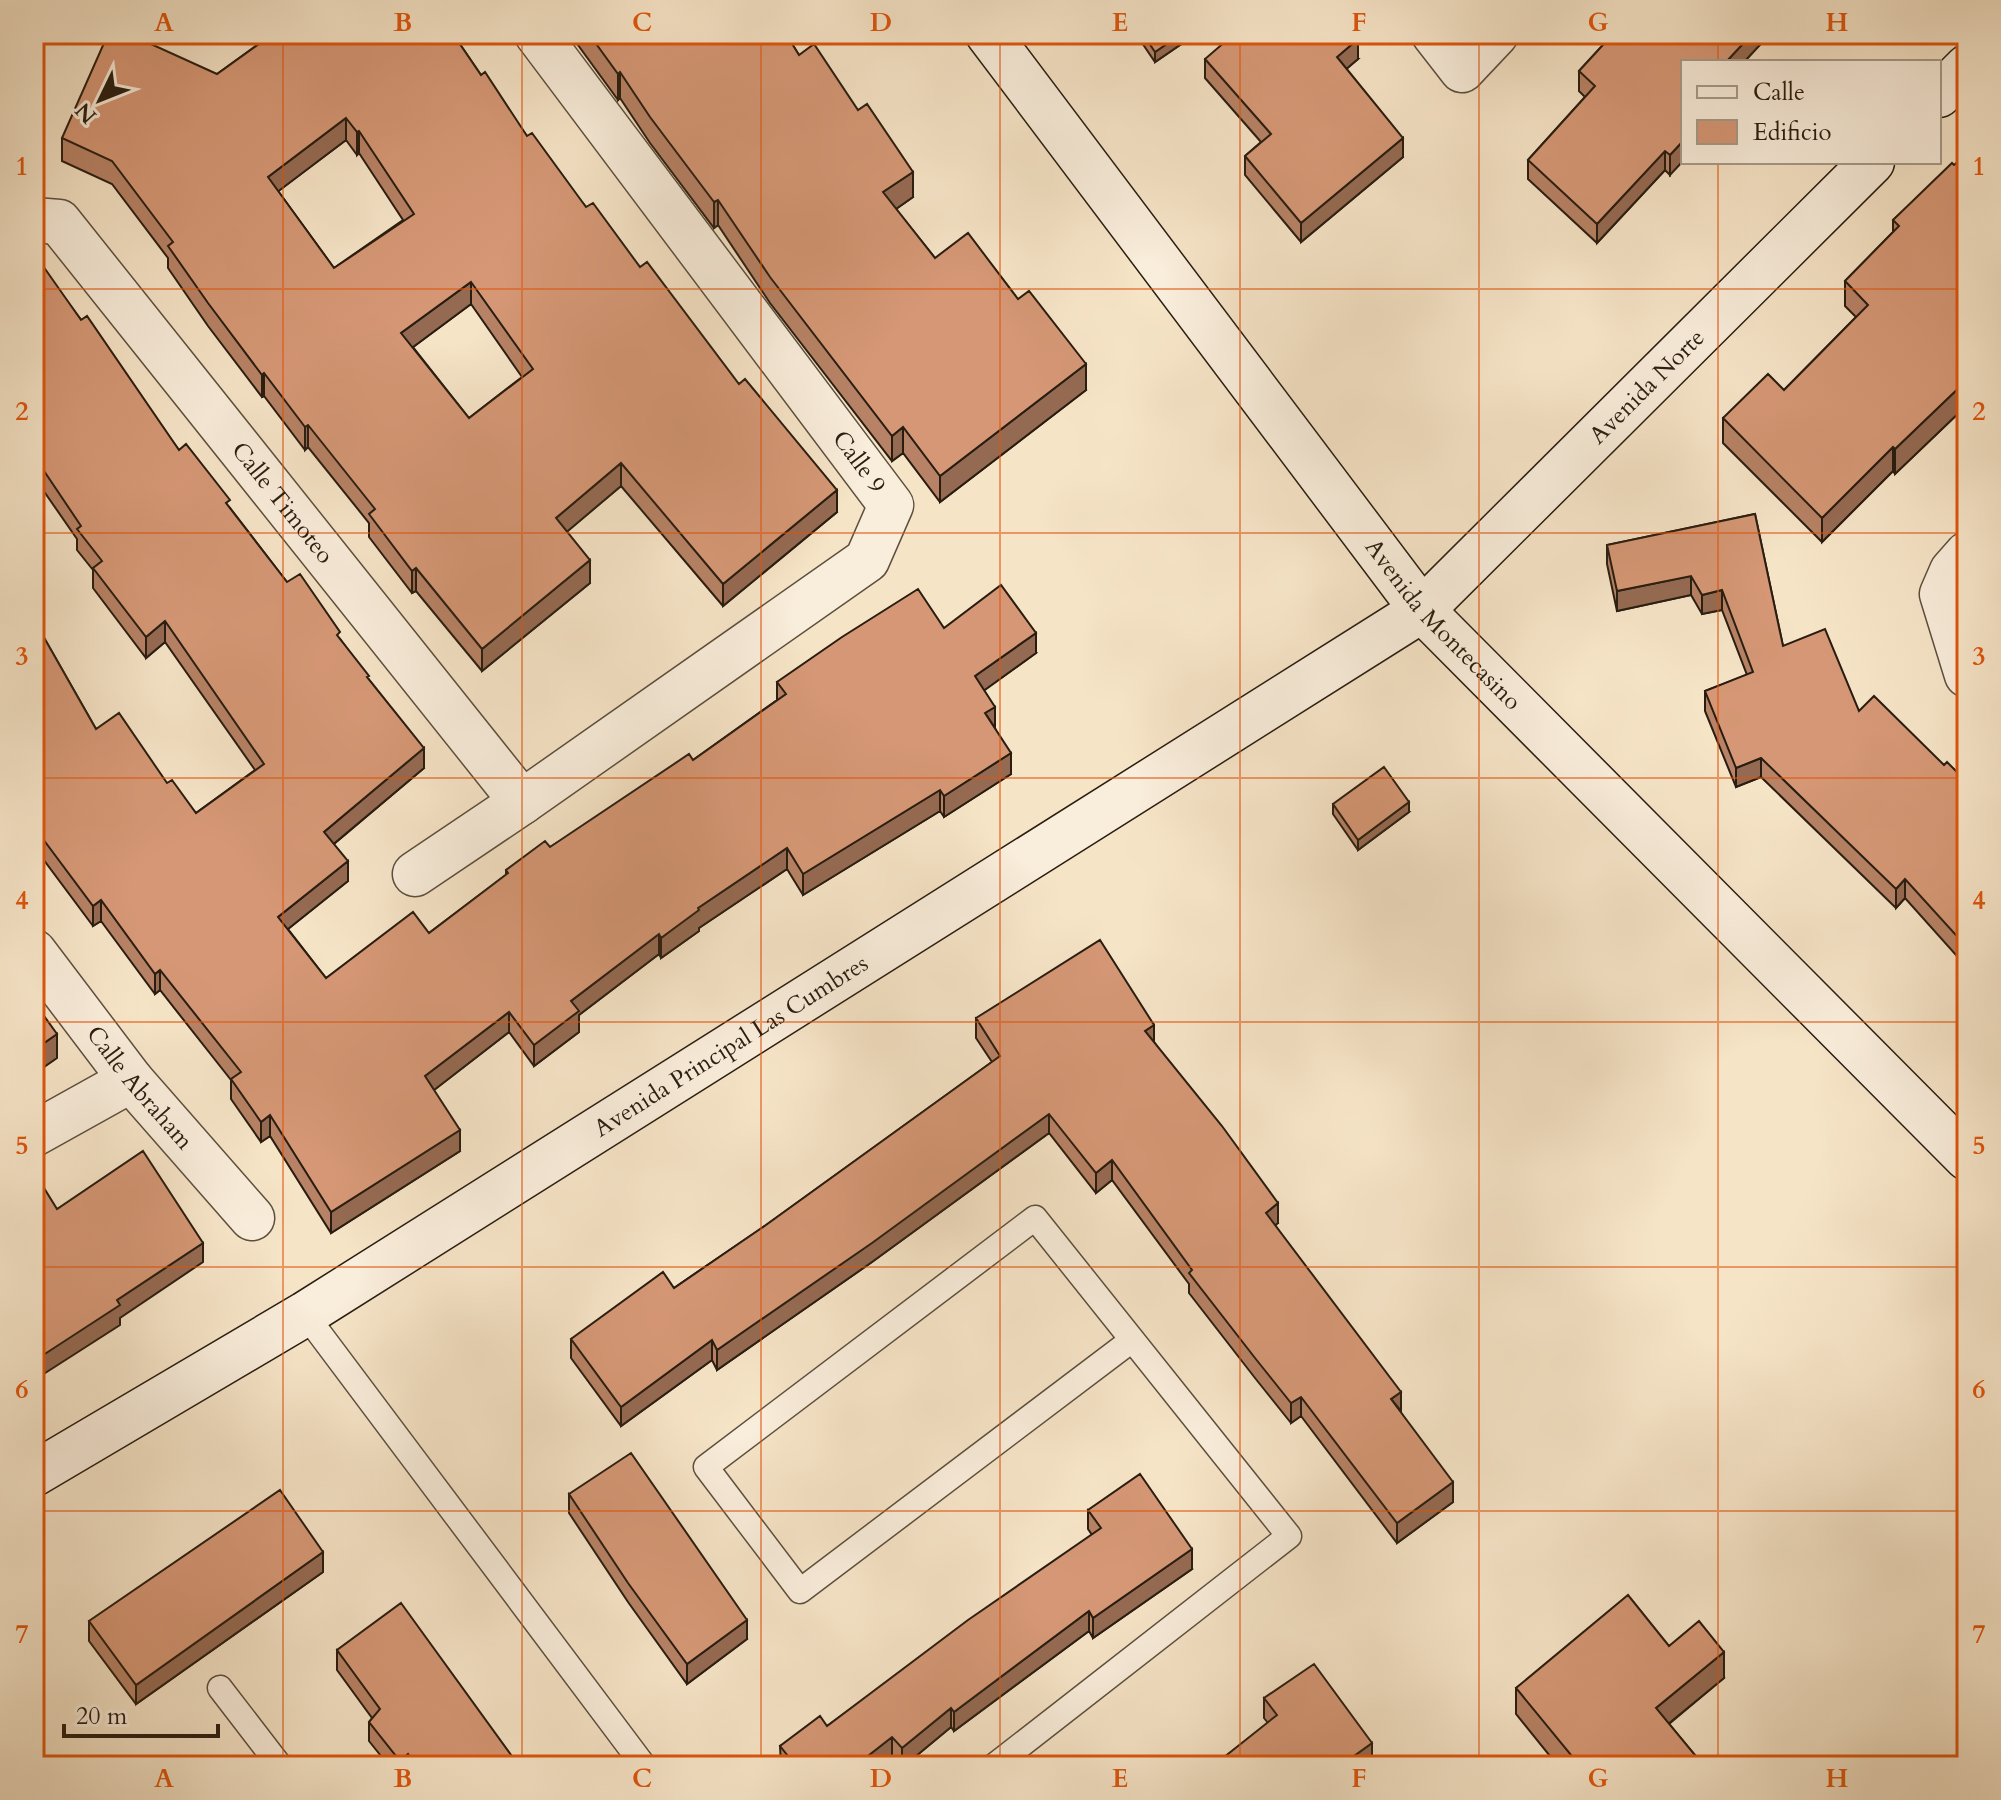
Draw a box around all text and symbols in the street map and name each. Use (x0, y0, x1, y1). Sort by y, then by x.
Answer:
text: A (154, 5, 174, 40)
text: B (394, 5, 412, 40)
text: C (632, 5, 652, 40)
text: D (870, 5, 892, 40)
text: E (1112, 5, 1128, 40)
text: F (1351, 5, 1367, 40)
text: G (1587, 5, 1609, 40)
text: H (1826, 5, 1849, 40)
north arrow (60, 60, 140, 140)
legend (1681, 60, 1941, 164)
text: Calle (1753, 76, 1805, 109)
text: N (69, 96, 104, 130)
text: Edificio (1753, 116, 1832, 149)
text: 1 (15, 149, 29, 184)
text: 1 (1972, 149, 1986, 184)
street label: Avenida Norte (1582, 321, 1712, 451)
text: 2 (15, 394, 29, 429)
text: 2 (1972, 394, 1986, 429)
street label: Calle 9 (825, 424, 893, 500)
street label: Calle Timoteo (224, 435, 342, 570)
street label: Avenida Montecasino (1357, 532, 1529, 717)
text: 3 (15, 639, 29, 674)
text: 3 (1972, 639, 1986, 674)
text: 4 (15, 883, 29, 918)
text: 4 (1972, 883, 1986, 918)
street label: Avenida Principal Las Cumbres (587, 947, 874, 1145)
street label: Calle Abraham (79, 1019, 201, 1157)
text: 5 (15, 1128, 29, 1163)
text: 5 (1972, 1128, 1986, 1163)
text: 6 (15, 1372, 29, 1407)
text: 6 (1972, 1372, 1986, 1407)
text: 7 (15, 1617, 29, 1652)
text: 7 (1972, 1617, 1986, 1652)
scale bar (64, 1688, 218, 1738)
text: 20 m (76, 1700, 128, 1733)
text: A (154, 1761, 174, 1796)
text: B (394, 1761, 412, 1796)
text: C (632, 1761, 652, 1796)
text: D (870, 1761, 892, 1796)
text: E (1112, 1761, 1128, 1796)
text: F (1351, 1761, 1367, 1796)
text: G (1587, 1761, 1609, 1796)
text: H (1826, 1761, 1849, 1796)

